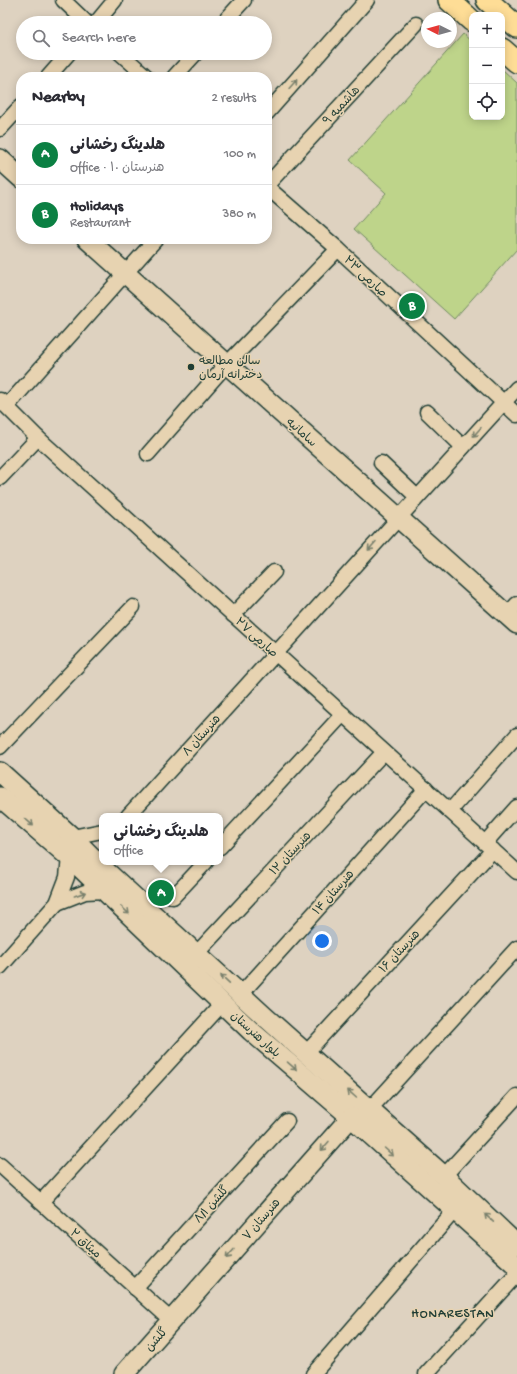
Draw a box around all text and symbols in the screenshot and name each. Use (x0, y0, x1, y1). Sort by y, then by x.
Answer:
north arrow (421, 12, 457, 48)
map controls (469, 12, 505, 120)
button: + (469, 12, 505, 48)
search box (16, 16, 272, 60)
icon: search (30, 27, 52, 49)
text: Search here (62, 29, 136, 47)
button: − (469, 48, 505, 84)
one-way arrow (288, 79, 297, 89)
street label: هاشمیه ۹ (321, 84, 364, 129)
button: locate (469, 84, 505, 120)
text: Nearby (32, 88, 85, 108)
text: 2 results (211, 91, 256, 106)
text: هلدینگ رخشانی (70, 137, 165, 155)
text: A (41, 147, 49, 162)
text: 100 m (224, 147, 256, 162)
text: Office · هنرستان ۱۰ (70, 161, 164, 176)
text: Holidays (70, 198, 123, 216)
text: B (42, 207, 48, 222)
text: 380 m (222, 207, 256, 222)
text: Restaurant (70, 216, 130, 231)
street label: صارمی ۲۳ (340, 254, 389, 301)
pin: B (399, 291, 425, 321)
place label: سالن مطالعه دخترانه آرمان (199, 355, 262, 383)
marker: سالن مطالعه دخترانه آرمان (186, 362, 196, 372)
street label: سامانیه (282, 416, 319, 451)
one-way arrow (473, 426, 482, 436)
one-way arrow (368, 541, 377, 551)
street label: صارمی ۲۷ (231, 616, 280, 661)
street label: هنرستان ۸ (180, 713, 225, 760)
popup (99, 813, 223, 865)
one-way arrow (24, 818, 35, 827)
text: هلدینگ رخشانی (113, 824, 209, 842)
street label: هنرستان ۱۲ (268, 830, 315, 879)
text: Office (113, 844, 143, 859)
street label: هنرستان ۱۴ (311, 868, 358, 919)
pin: A (148, 878, 174, 908)
one-way arrow (74, 890, 86, 898)
one-way arrow (120, 906, 130, 915)
street label: هنرستان ۱۶ (376, 927, 424, 977)
your location (312, 931, 332, 951)
one-way arrow (220, 975, 230, 984)
street label: بلوار هنرستان (227, 1009, 282, 1062)
one-way arrow (287, 1061, 297, 1070)
one-way arrow (347, 1090, 358, 1099)
one-way arrow (320, 1141, 330, 1151)
one-way arrow (384, 1147, 394, 1156)
street label: گلشن ۸/۱ (191, 1182, 233, 1227)
street label: هنرستان ۷ (241, 1197, 284, 1244)
one-way arrow (484, 1214, 494, 1223)
street label: میثاق ۲ (66, 1227, 103, 1262)
one-way arrow (226, 1249, 235, 1260)
district label: HONARESTAN (411, 1307, 495, 1322)
street label: گلشن (142, 1324, 172, 1355)

